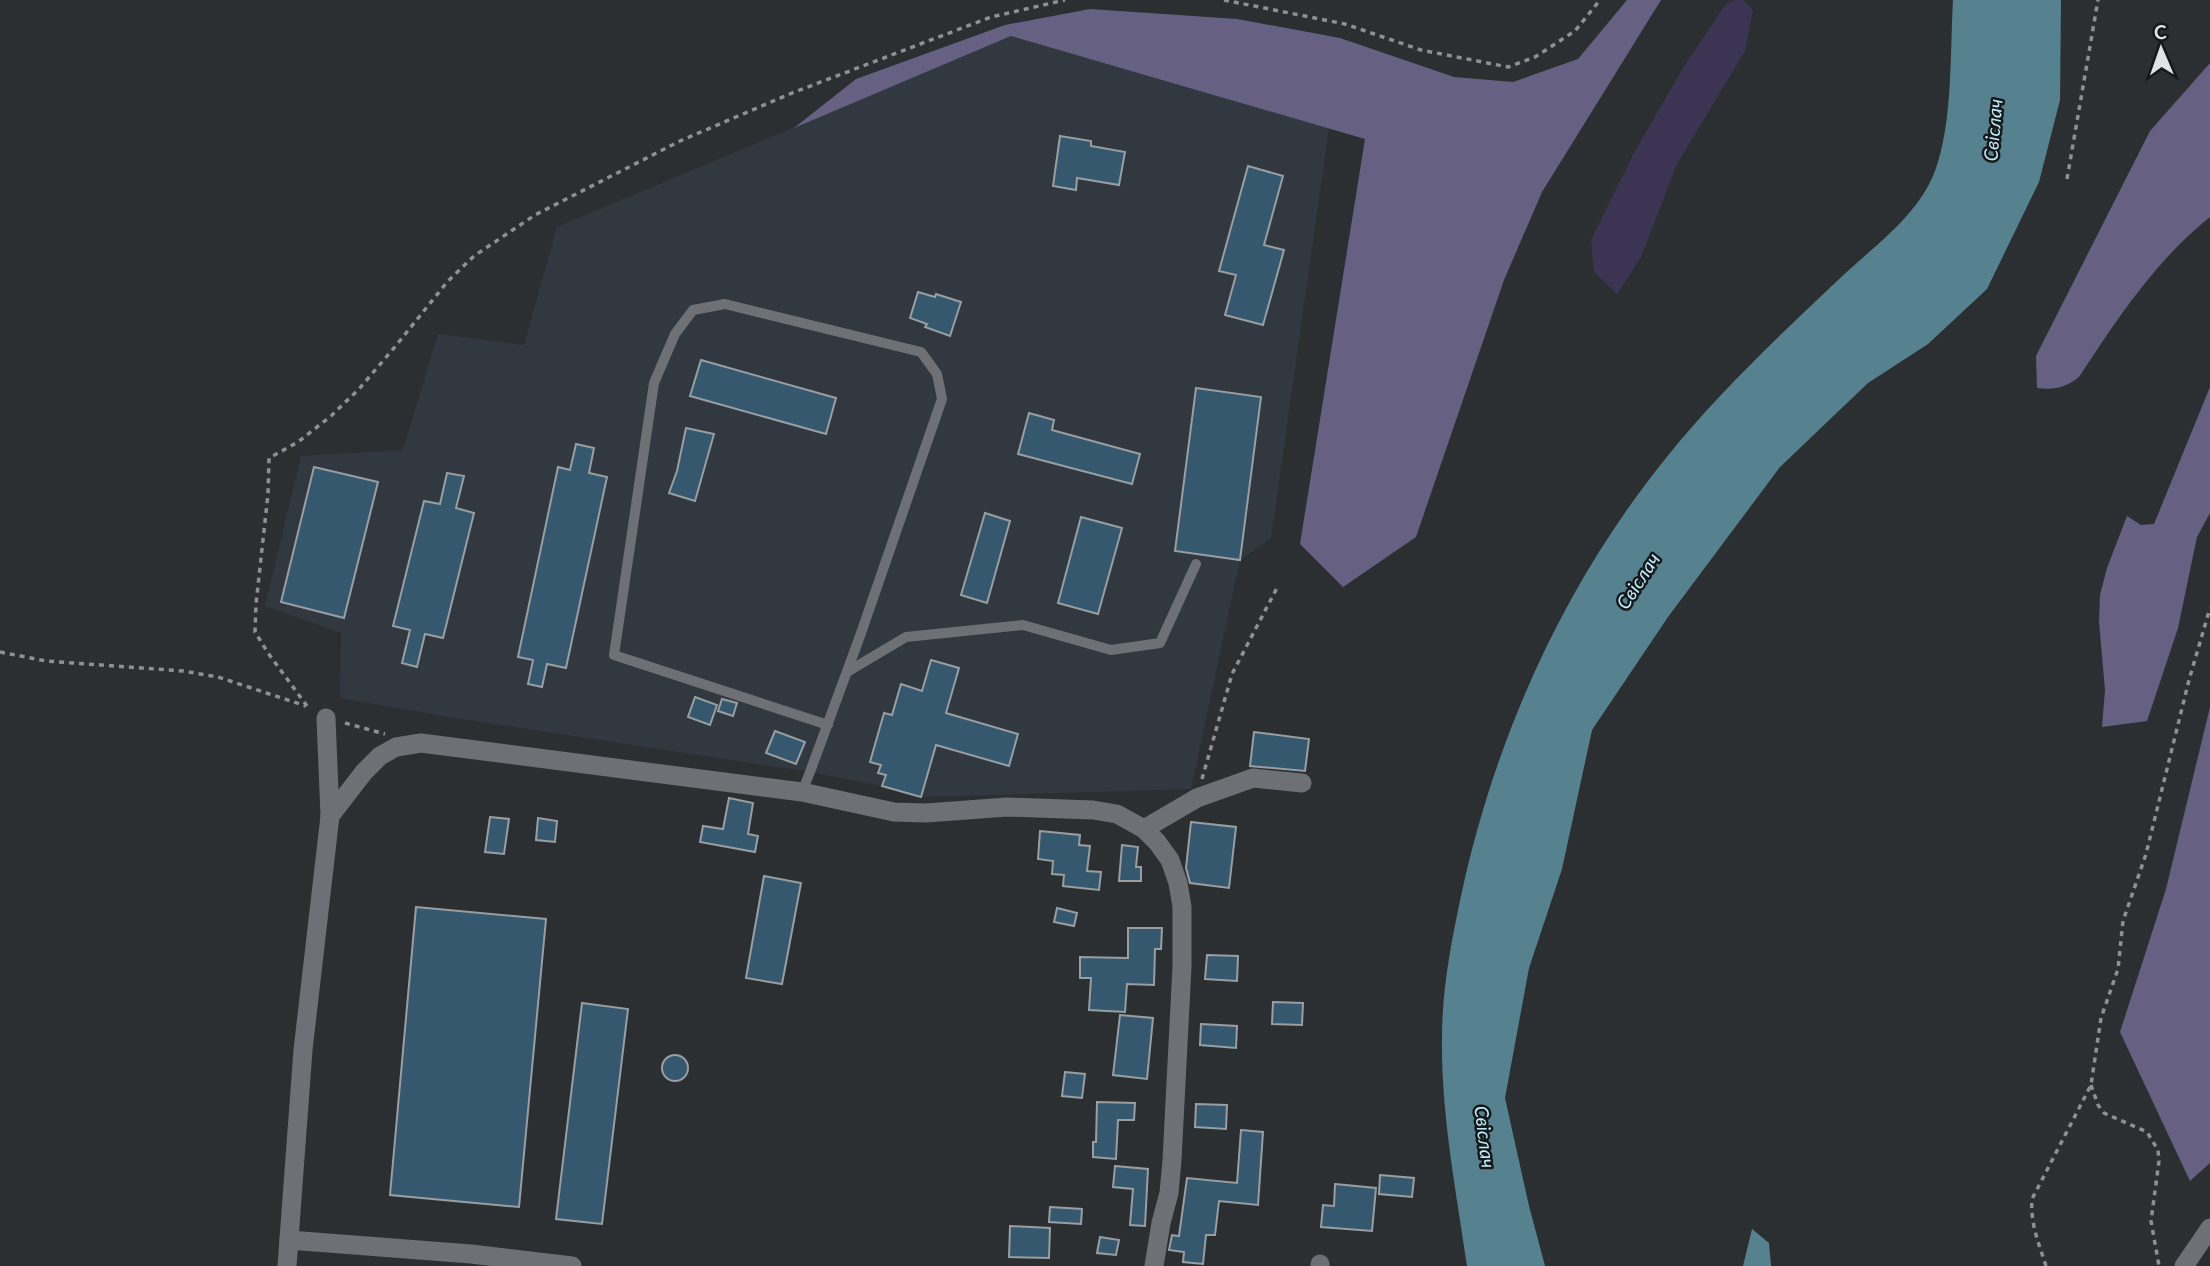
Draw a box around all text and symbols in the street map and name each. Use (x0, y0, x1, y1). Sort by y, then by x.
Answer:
north arrow (2126, 14, 2196, 84)
text: С (2154, 20, 2167, 43)
water label: Свіслач (1978, 98, 2007, 162)
water label: Свіслач (1611, 548, 1664, 613)
water label: Свіслач (1470, 1104, 1501, 1169)

